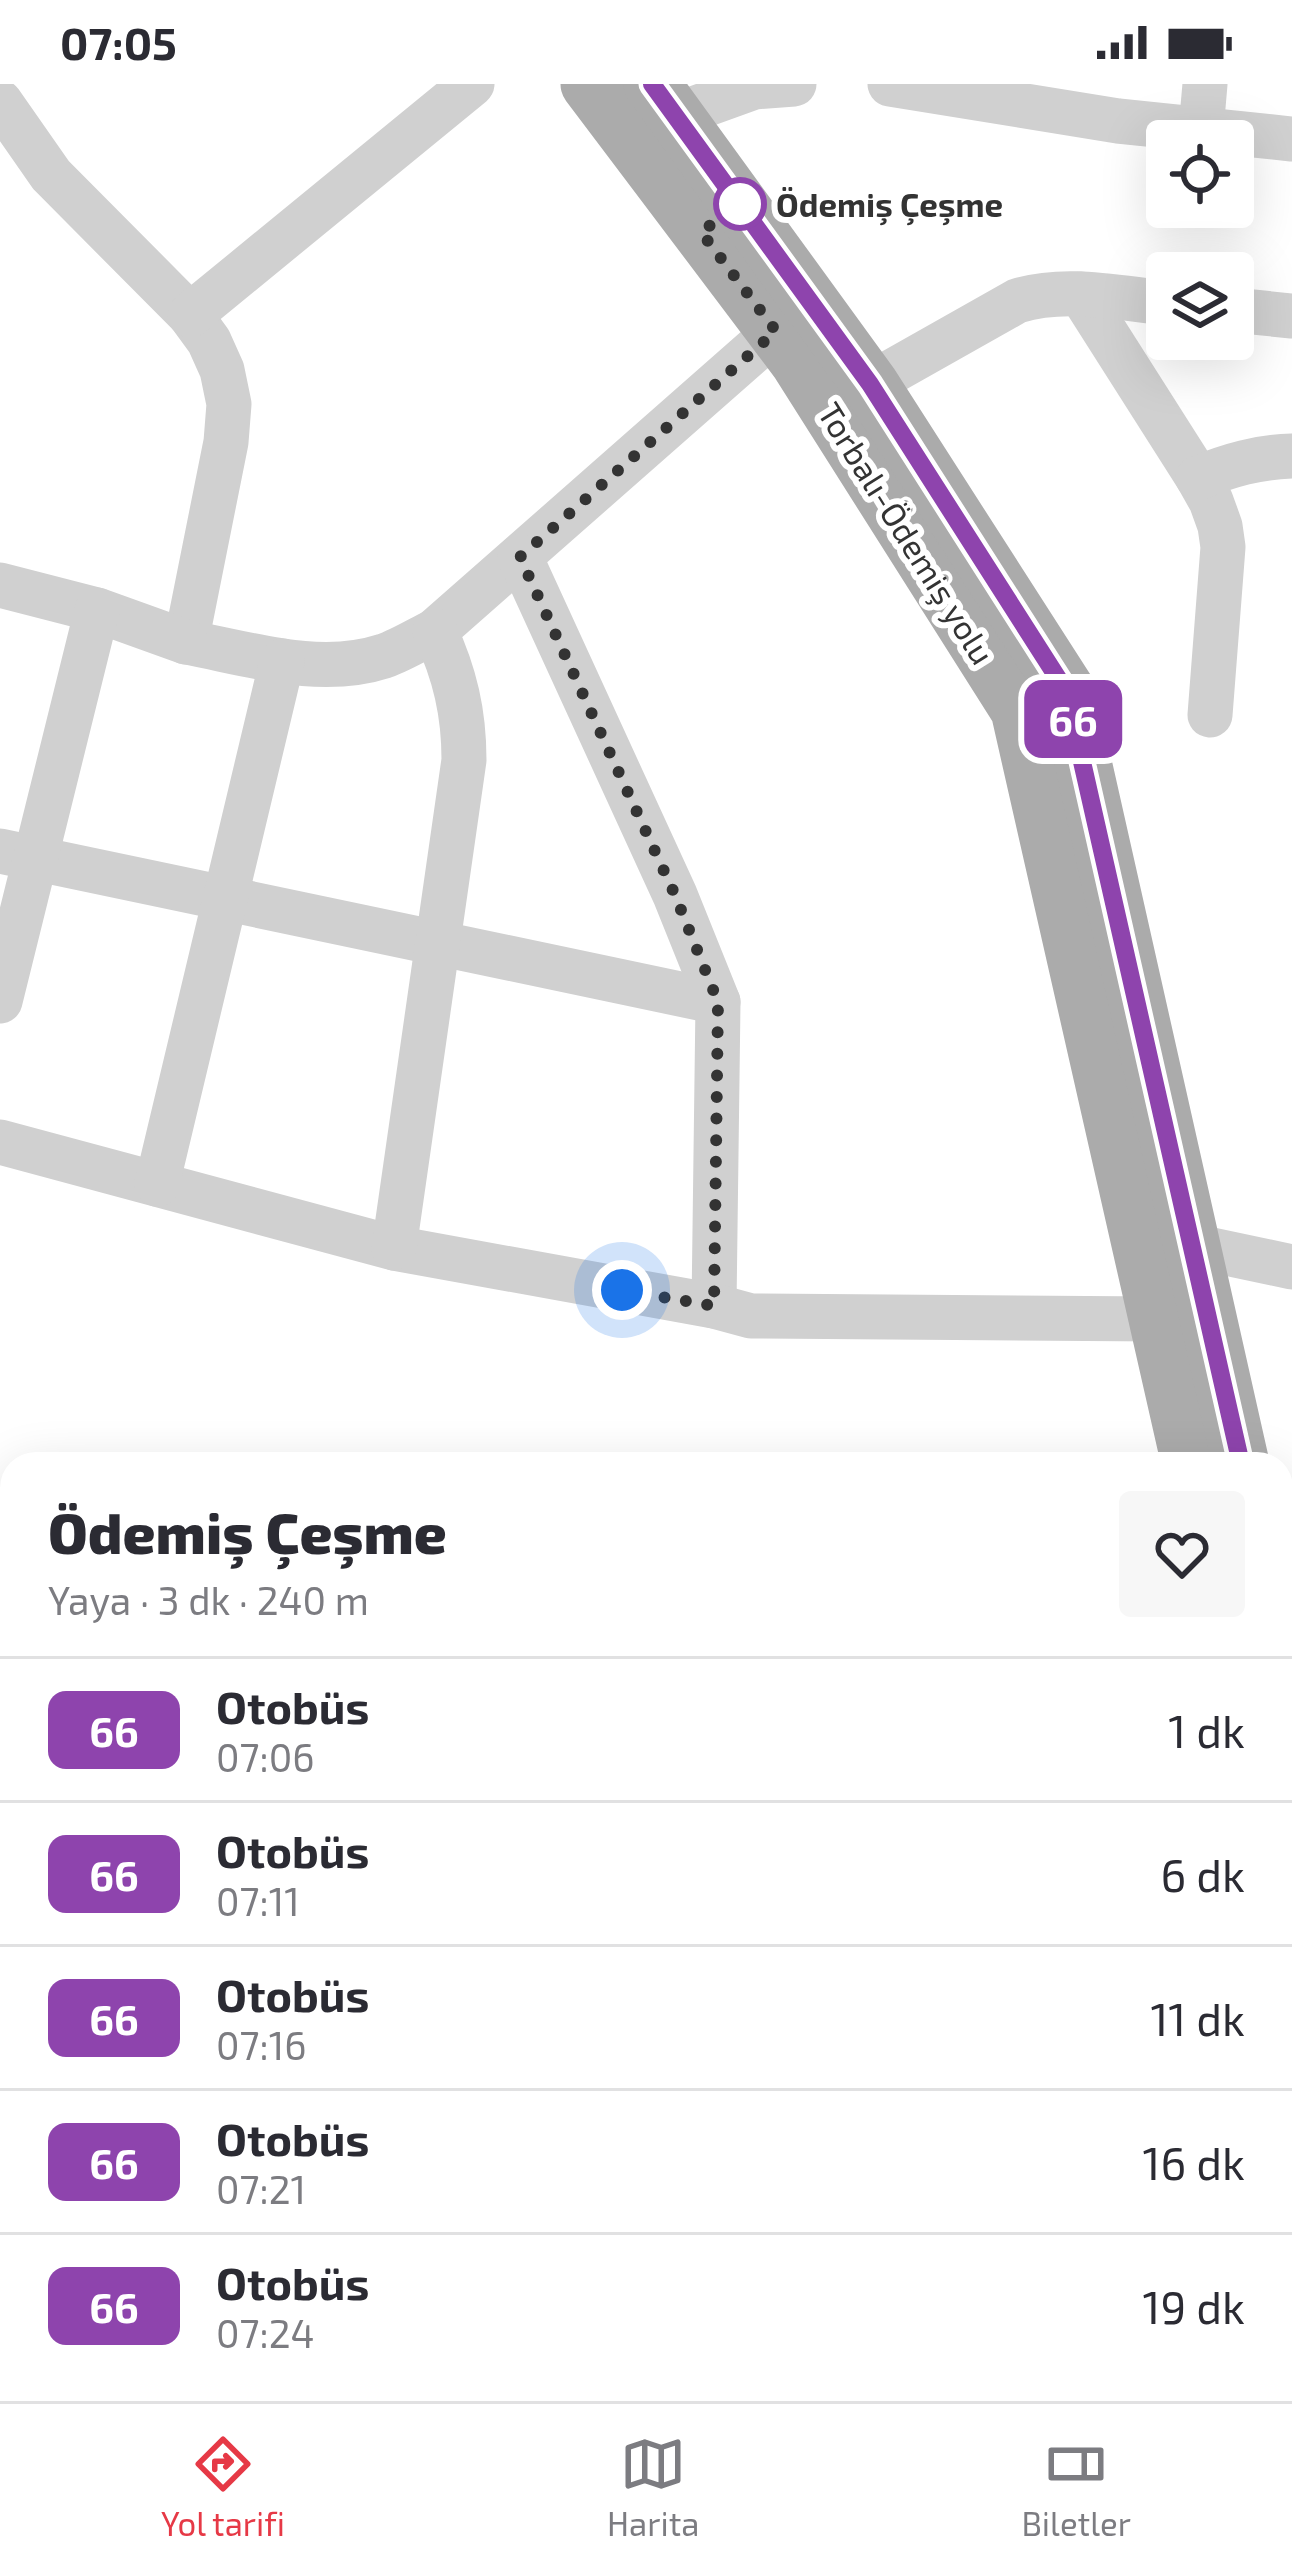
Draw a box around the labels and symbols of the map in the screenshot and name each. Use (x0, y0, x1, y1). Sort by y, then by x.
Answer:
marker: Ödemiş Çeşme (715, 179, 765, 229)
place label: Ödemiş Çeşme (776, 184, 1003, 226)
street label: Torbalı-Ödemiş yolu (809, 395, 1004, 672)
line badge: 66 (1019, 680, 1127, 758)
your location (592, 1260, 652, 1320)

